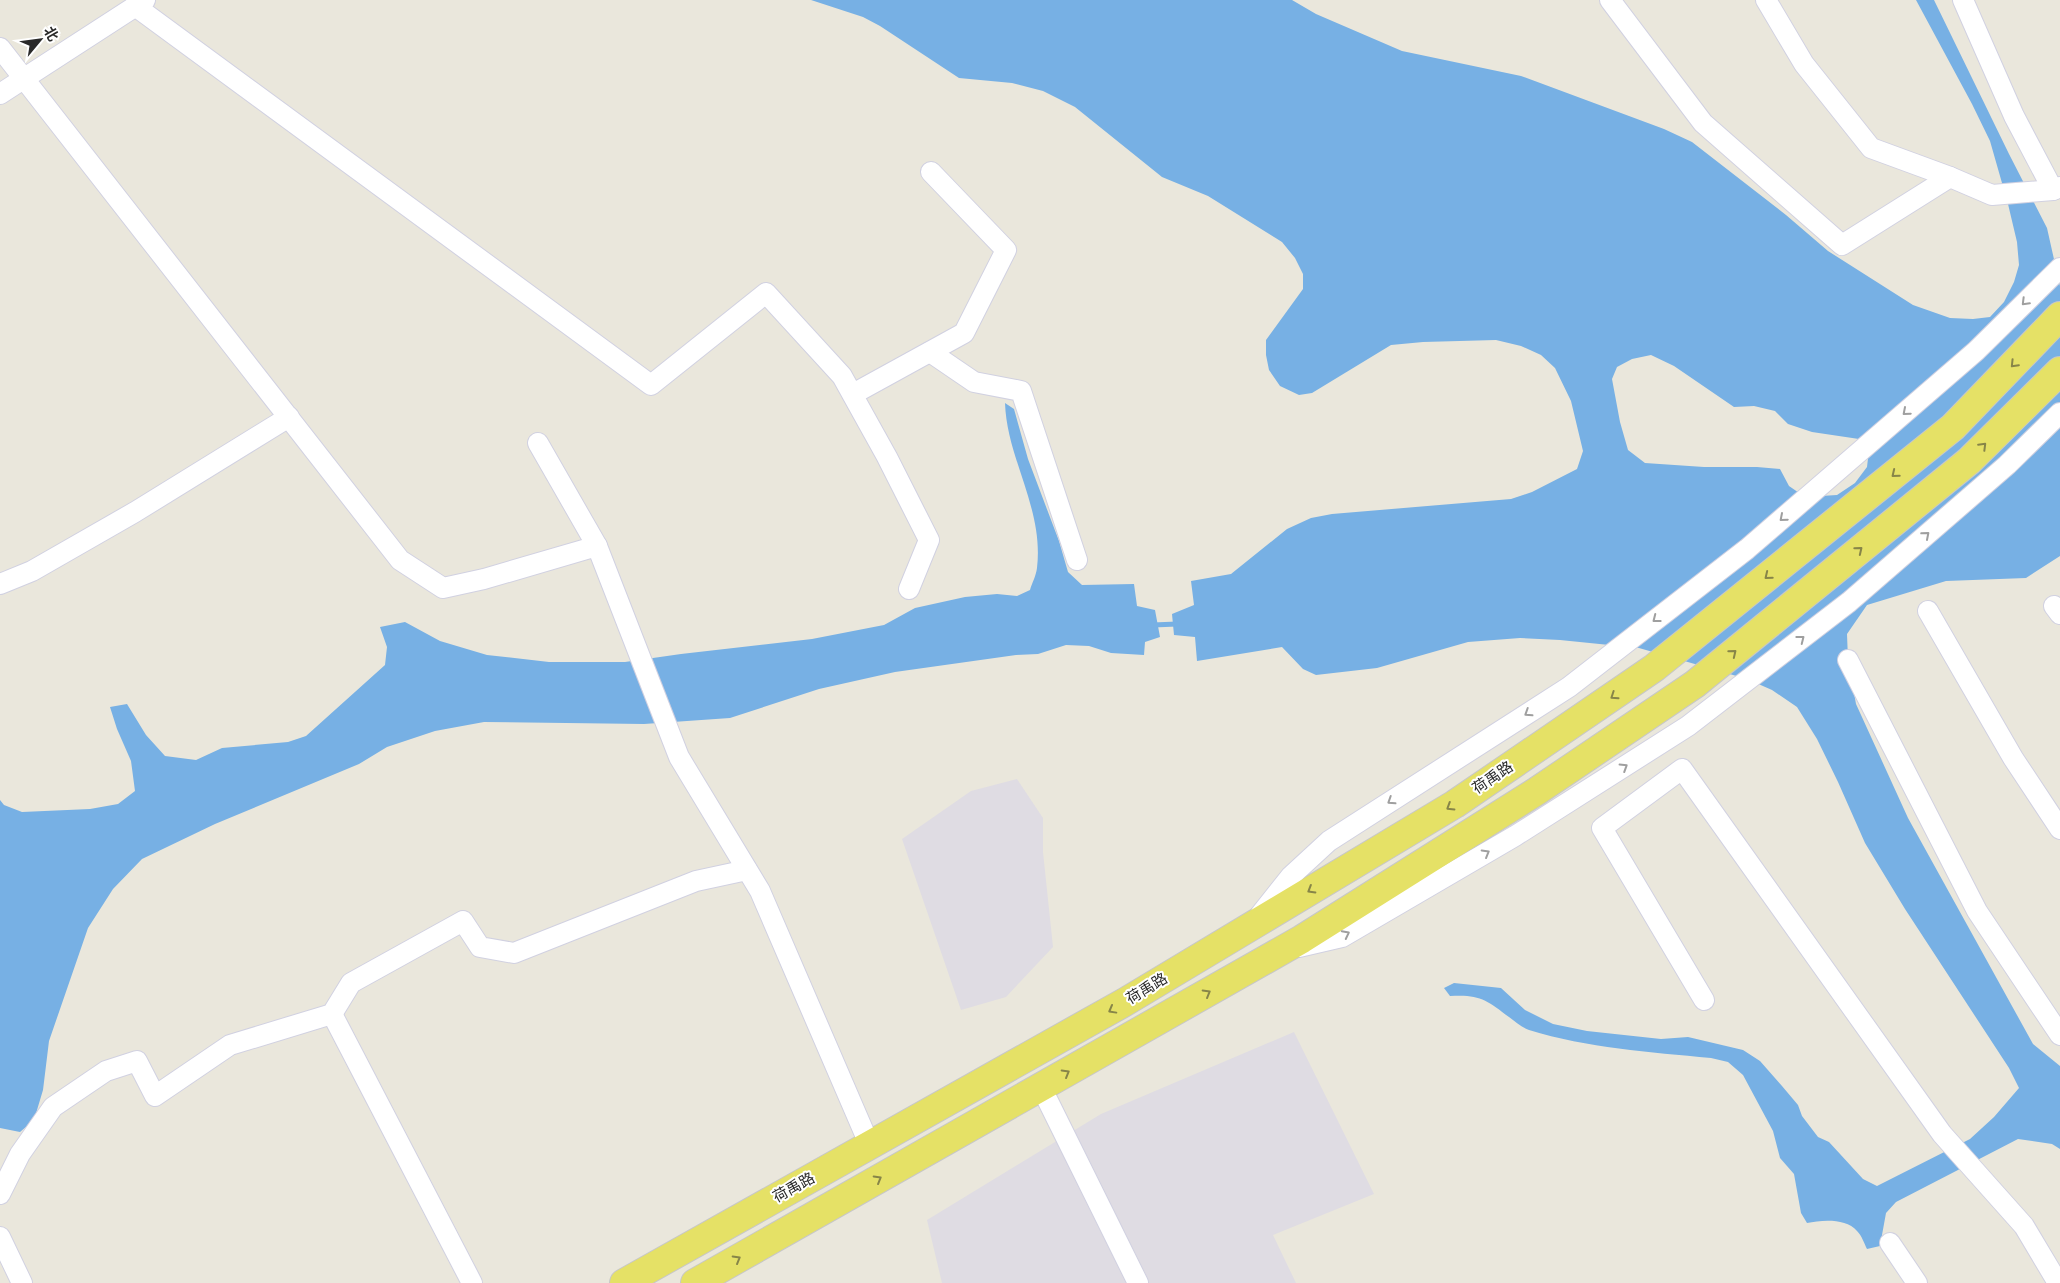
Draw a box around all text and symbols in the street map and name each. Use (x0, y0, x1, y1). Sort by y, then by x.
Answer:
north arrow (15, 15, 65, 65)
text: 北 (41, 24, 61, 44)
one-way arrow (2022, 296, 2031, 305)
one-way arrow (2011, 358, 2020, 367)
one-way arrow (1902, 406, 1911, 415)
one-way arrow (1978, 443, 1987, 452)
one-way arrow (1892, 468, 1901, 476)
one-way arrow (1779, 512, 1788, 521)
one-way arrow (1921, 532, 1930, 541)
one-way arrow (1853, 548, 1862, 556)
one-way arrow (1765, 570, 1774, 579)
one-way arrow (1653, 614, 1662, 622)
one-way arrow (1795, 636, 1804, 644)
one-way arrow (1727, 650, 1736, 659)
one-way arrow (1610, 689, 1619, 699)
one-way arrow (1524, 707, 1533, 717)
street label: 荷禹路 (1470, 758, 1516, 797)
one-way arrow (1619, 764, 1628, 773)
one-way arrow (1388, 795, 1397, 804)
one-way arrow (1447, 800, 1456, 810)
one-way arrow (1481, 849, 1490, 859)
one-way arrow (1308, 884, 1317, 894)
one-way arrow (1341, 930, 1350, 940)
street label: 荷禹路 (1123, 970, 1170, 1007)
one-way arrow (1202, 989, 1211, 999)
one-way arrow (1108, 1003, 1117, 1013)
one-way arrow (1060, 1069, 1069, 1079)
street label: 荷禹路 (770, 1170, 817, 1205)
one-way arrow (873, 1175, 882, 1185)
one-way arrow (732, 1255, 741, 1265)

